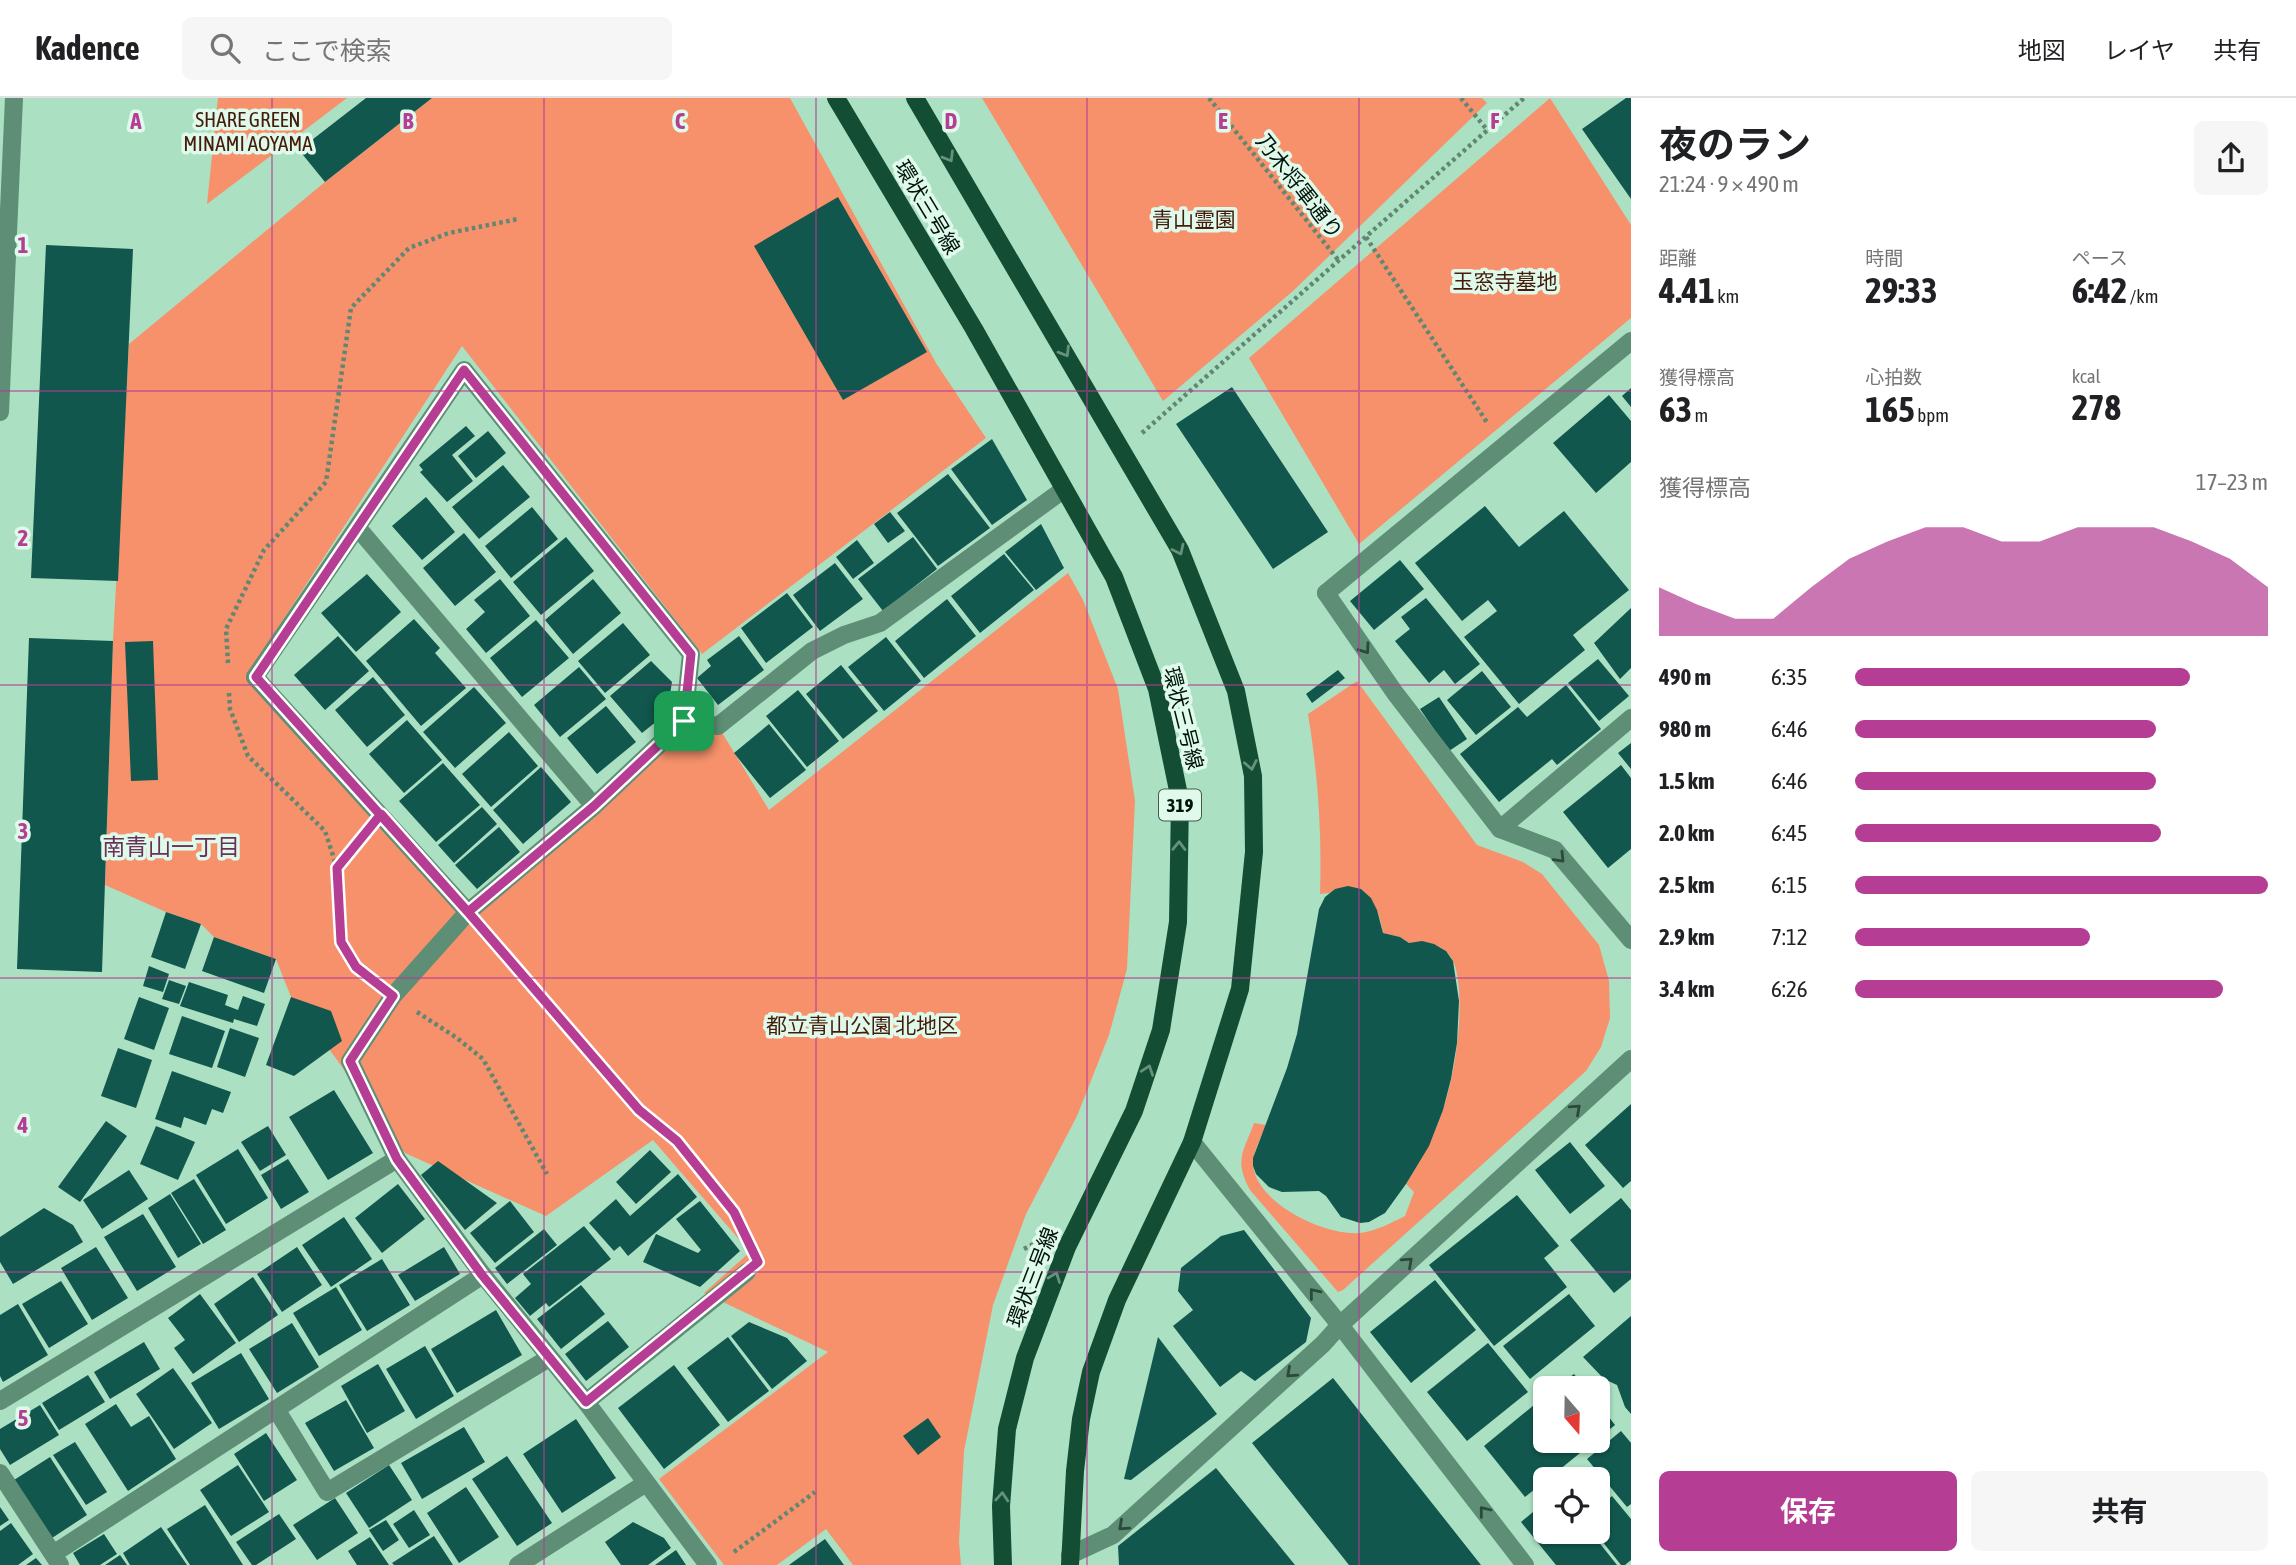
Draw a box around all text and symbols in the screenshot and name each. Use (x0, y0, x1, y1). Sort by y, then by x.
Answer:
search box (182, 17, 672, 80)
text: Kadence (35, 29, 140, 67)
icon: search (206, 29, 244, 67)
text: ここで検索 (262, 36, 392, 66)
text: 地図 (2018, 37, 2066, 64)
text: レイヤ (2104, 37, 2175, 64)
text: 共有 (2213, 37, 2261, 64)
park label: SHARE GREEN MINAMI AOYAMA (183, 107, 313, 155)
text: A (129, 108, 142, 134)
text: B (403, 108, 414, 134)
text: C (675, 108, 686, 134)
text: D (945, 108, 958, 134)
text: E (1218, 108, 1228, 134)
text: F (1490, 108, 1500, 134)
button: share (2194, 121, 2268, 195)
text: 夜のラン (1659, 123, 1811, 166)
street label: 乃木将軍通り (1252, 129, 1348, 243)
one-way arrow (941, 149, 954, 162)
street label: 環状三号線 (891, 156, 965, 258)
text: 21:24 · 9 × 490 m (1659, 171, 1799, 197)
park label: 青山霊園 (1152, 207, 1236, 231)
text: 1 (18, 232, 29, 258)
text: 距離 (1659, 247, 1697, 269)
text: 時間 (1865, 247, 1903, 269)
text: ペース (2072, 247, 2128, 269)
park label: 玉窓寺墓地 (1453, 269, 1558, 293)
text: 4.41 (1659, 270, 1715, 310)
text: 29:33 (1865, 270, 1937, 310)
text: 6:42 (2072, 270, 2127, 310)
text: km (1715, 285, 1739, 307)
text: /km (2127, 285, 2158, 307)
one-way arrow (1057, 345, 1070, 358)
text: kcal (2072, 365, 2101, 387)
text: 獲得標高 (1659, 366, 1735, 388)
text: 心拍数 (1865, 366, 1922, 388)
text: 278 (2072, 387, 2121, 427)
text: 63 (1659, 389, 1692, 429)
text: 165 (1865, 389, 1915, 429)
text: m (1692, 404, 1708, 426)
text: bpm (1915, 404, 1949, 426)
text: 17–23 m (2196, 469, 2268, 495)
text: 獲得標高 (1659, 475, 1751, 501)
text: 2 (18, 525, 28, 551)
one-way arrow (1171, 543, 1185, 555)
one-way arrow (1357, 641, 1369, 654)
street label: 環状三号線 (1160, 664, 1208, 772)
text: 490 m (1659, 664, 1711, 690)
text: 6:35 (1771, 664, 1808, 690)
pin (654, 691, 714, 751)
icon: arrive (665, 702, 703, 740)
text: 980 m (1659, 716, 1711, 742)
text: 6:46 (1771, 716, 1808, 742)
one-way arrow (1242, 759, 1257, 771)
text: 1.5 km (1659, 768, 1715, 794)
text: 6:46 (1771, 768, 1808, 794)
road number: 319 (1159, 790, 1201, 820)
text: 3 (18, 818, 28, 844)
text: 2.0 km (1659, 820, 1715, 846)
text: 6:45 (1771, 820, 1808, 846)
district label: 南青山一丁目 (102, 834, 240, 860)
one-way arrow (1171, 840, 1187, 851)
one-way arrow (1552, 849, 1565, 862)
text: 2.5 km (1659, 872, 1715, 898)
text: 6:15 (1771, 872, 1808, 898)
text: 2.9 km (1659, 924, 1715, 950)
text: 7:12 (1771, 924, 1808, 950)
text: 3.4 km (1659, 976, 1715, 1002)
text: 6:26 (1771, 976, 1808, 1002)
park label: 都立青山公園 北地区 (766, 1013, 958, 1037)
one-way arrow (1139, 1064, 1154, 1076)
one-way arrow (1568, 1104, 1581, 1117)
text: 4 (17, 1112, 29, 1138)
street label: 環状三号線 (1002, 1224, 1062, 1330)
one-way arrow (1400, 1258, 1413, 1270)
one-way arrow (1047, 1272, 1061, 1284)
one-way arrow (1310, 1288, 1322, 1301)
one-way arrow (1286, 1365, 1299, 1377)
north arrow (1533, 1376, 1610, 1452)
map controls (1533, 1376, 1610, 1544)
text: 5 (18, 1405, 29, 1431)
button: locate (1533, 1467, 1610, 1544)
button: 保存 (1659, 1471, 1957, 1551)
button: 共有 (1971, 1471, 2268, 1551)
one-way arrow (994, 1491, 1009, 1502)
one-way arrow (1479, 1506, 1492, 1519)
one-way arrow (1118, 1518, 1131, 1530)

